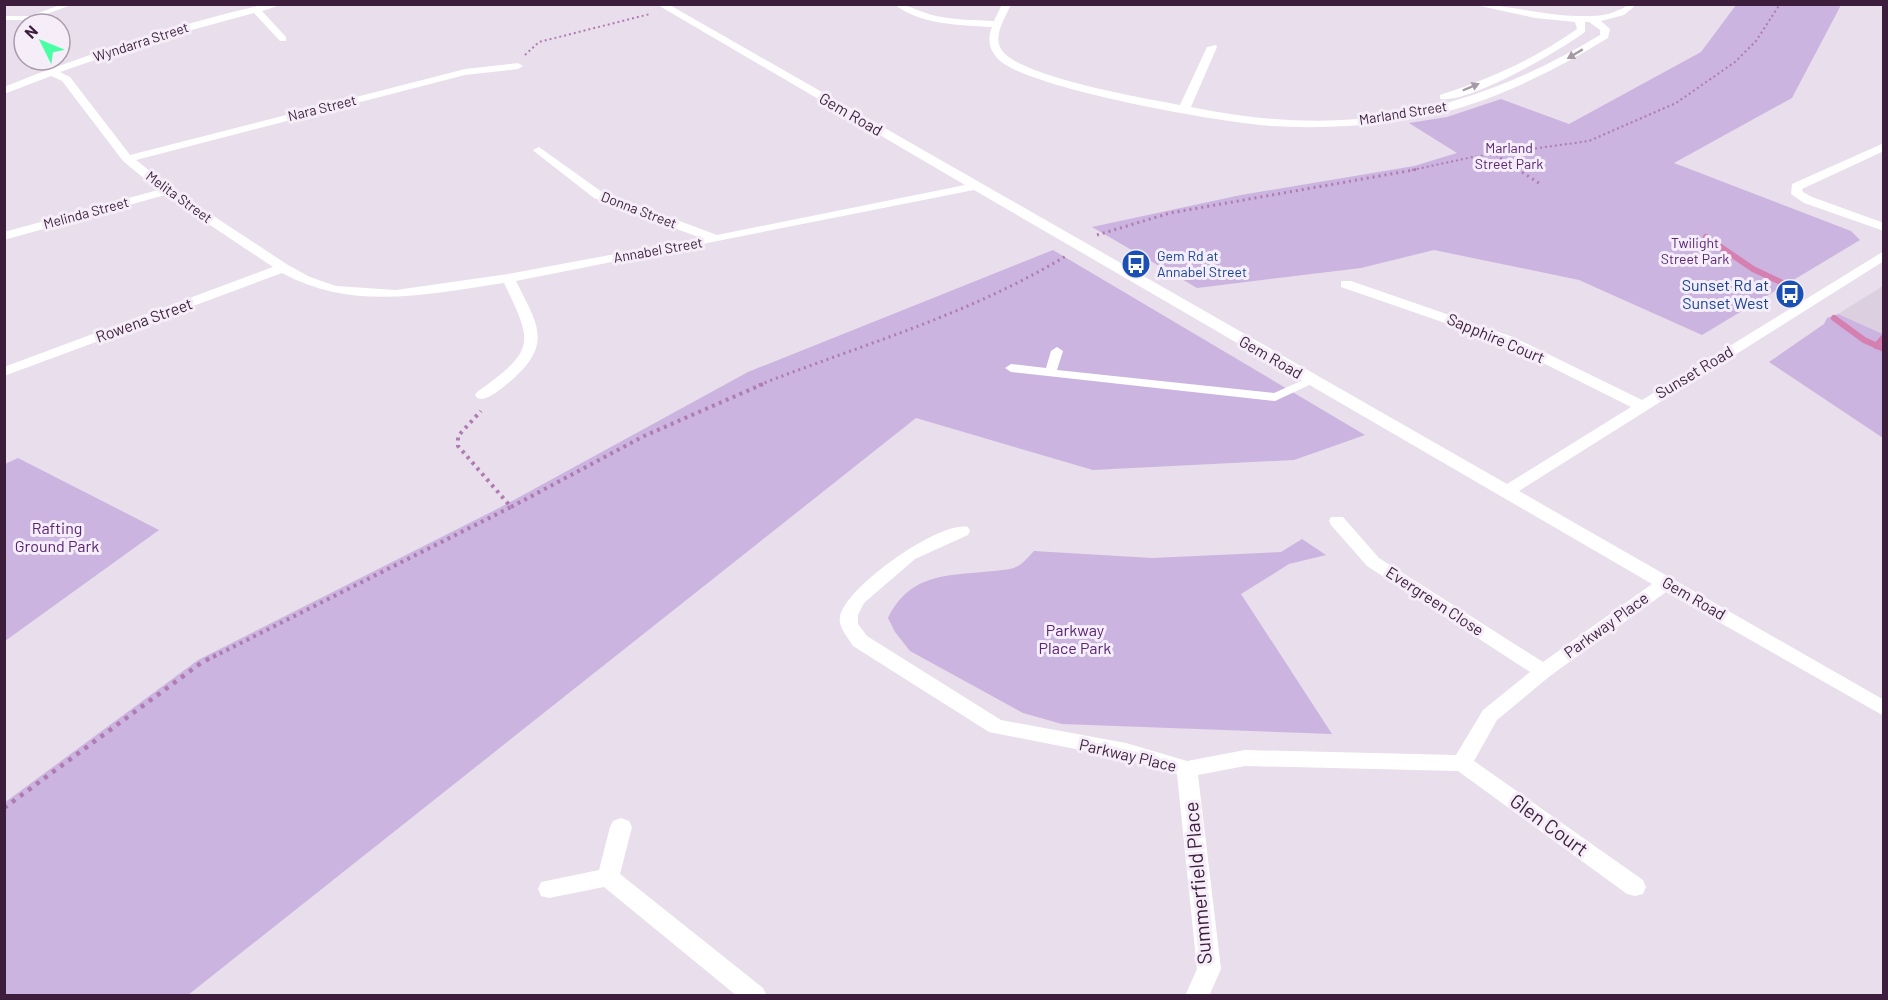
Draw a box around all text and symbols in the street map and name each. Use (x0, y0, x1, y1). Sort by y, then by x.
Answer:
north arrow (12, 12, 72, 72)
street label: Wyndarra Street (91, 18, 191, 65)
text: N (20, 21, 41, 42)
one-way arrow (1567, 49, 1583, 60)
one-way arrow (1463, 82, 1481, 92)
street label: Gem Road (816, 88, 886, 139)
street label: Nara Street (286, 91, 358, 124)
street label: Marland Street (1358, 97, 1448, 128)
park label: Marland Street Park (1475, 139, 1543, 172)
street label: Melita Street (143, 167, 216, 226)
street label: Donna Street (599, 187, 679, 232)
street label: Melinda Street (41, 193, 130, 232)
street label: Annabel Street (612, 233, 704, 266)
park label: Twilight Street Park (1661, 234, 1729, 267)
place label: Gem Rd at Annabel Street (1157, 247, 1247, 280)
bus stop icon: Gem Rd at Annabel Street (1120, 248, 1152, 280)
place label: Sunset Rd at Sunset West (1682, 275, 1769, 312)
bus stop icon: Sunset Rd at Sunset West (1774, 278, 1806, 310)
street label: Rowena Street (93, 293, 195, 346)
street label: Sapphire Court (1445, 308, 1548, 367)
street label: Gem Road (1236, 331, 1306, 382)
street label: Sunset Road (1652, 341, 1736, 402)
park label: Rafting Ground Park (15, 518, 99, 555)
street label: Evergreen Close (1383, 562, 1488, 639)
street label: Gem Road (1659, 572, 1729, 623)
street label: Parkway Place (1560, 588, 1652, 662)
park label: Parkway Place Park (1039, 620, 1111, 657)
street label: Parkway Place (1077, 734, 1179, 775)
street label: Glen Court (1506, 788, 1593, 861)
street label: Summerfield Place (1178, 801, 1216, 966)

